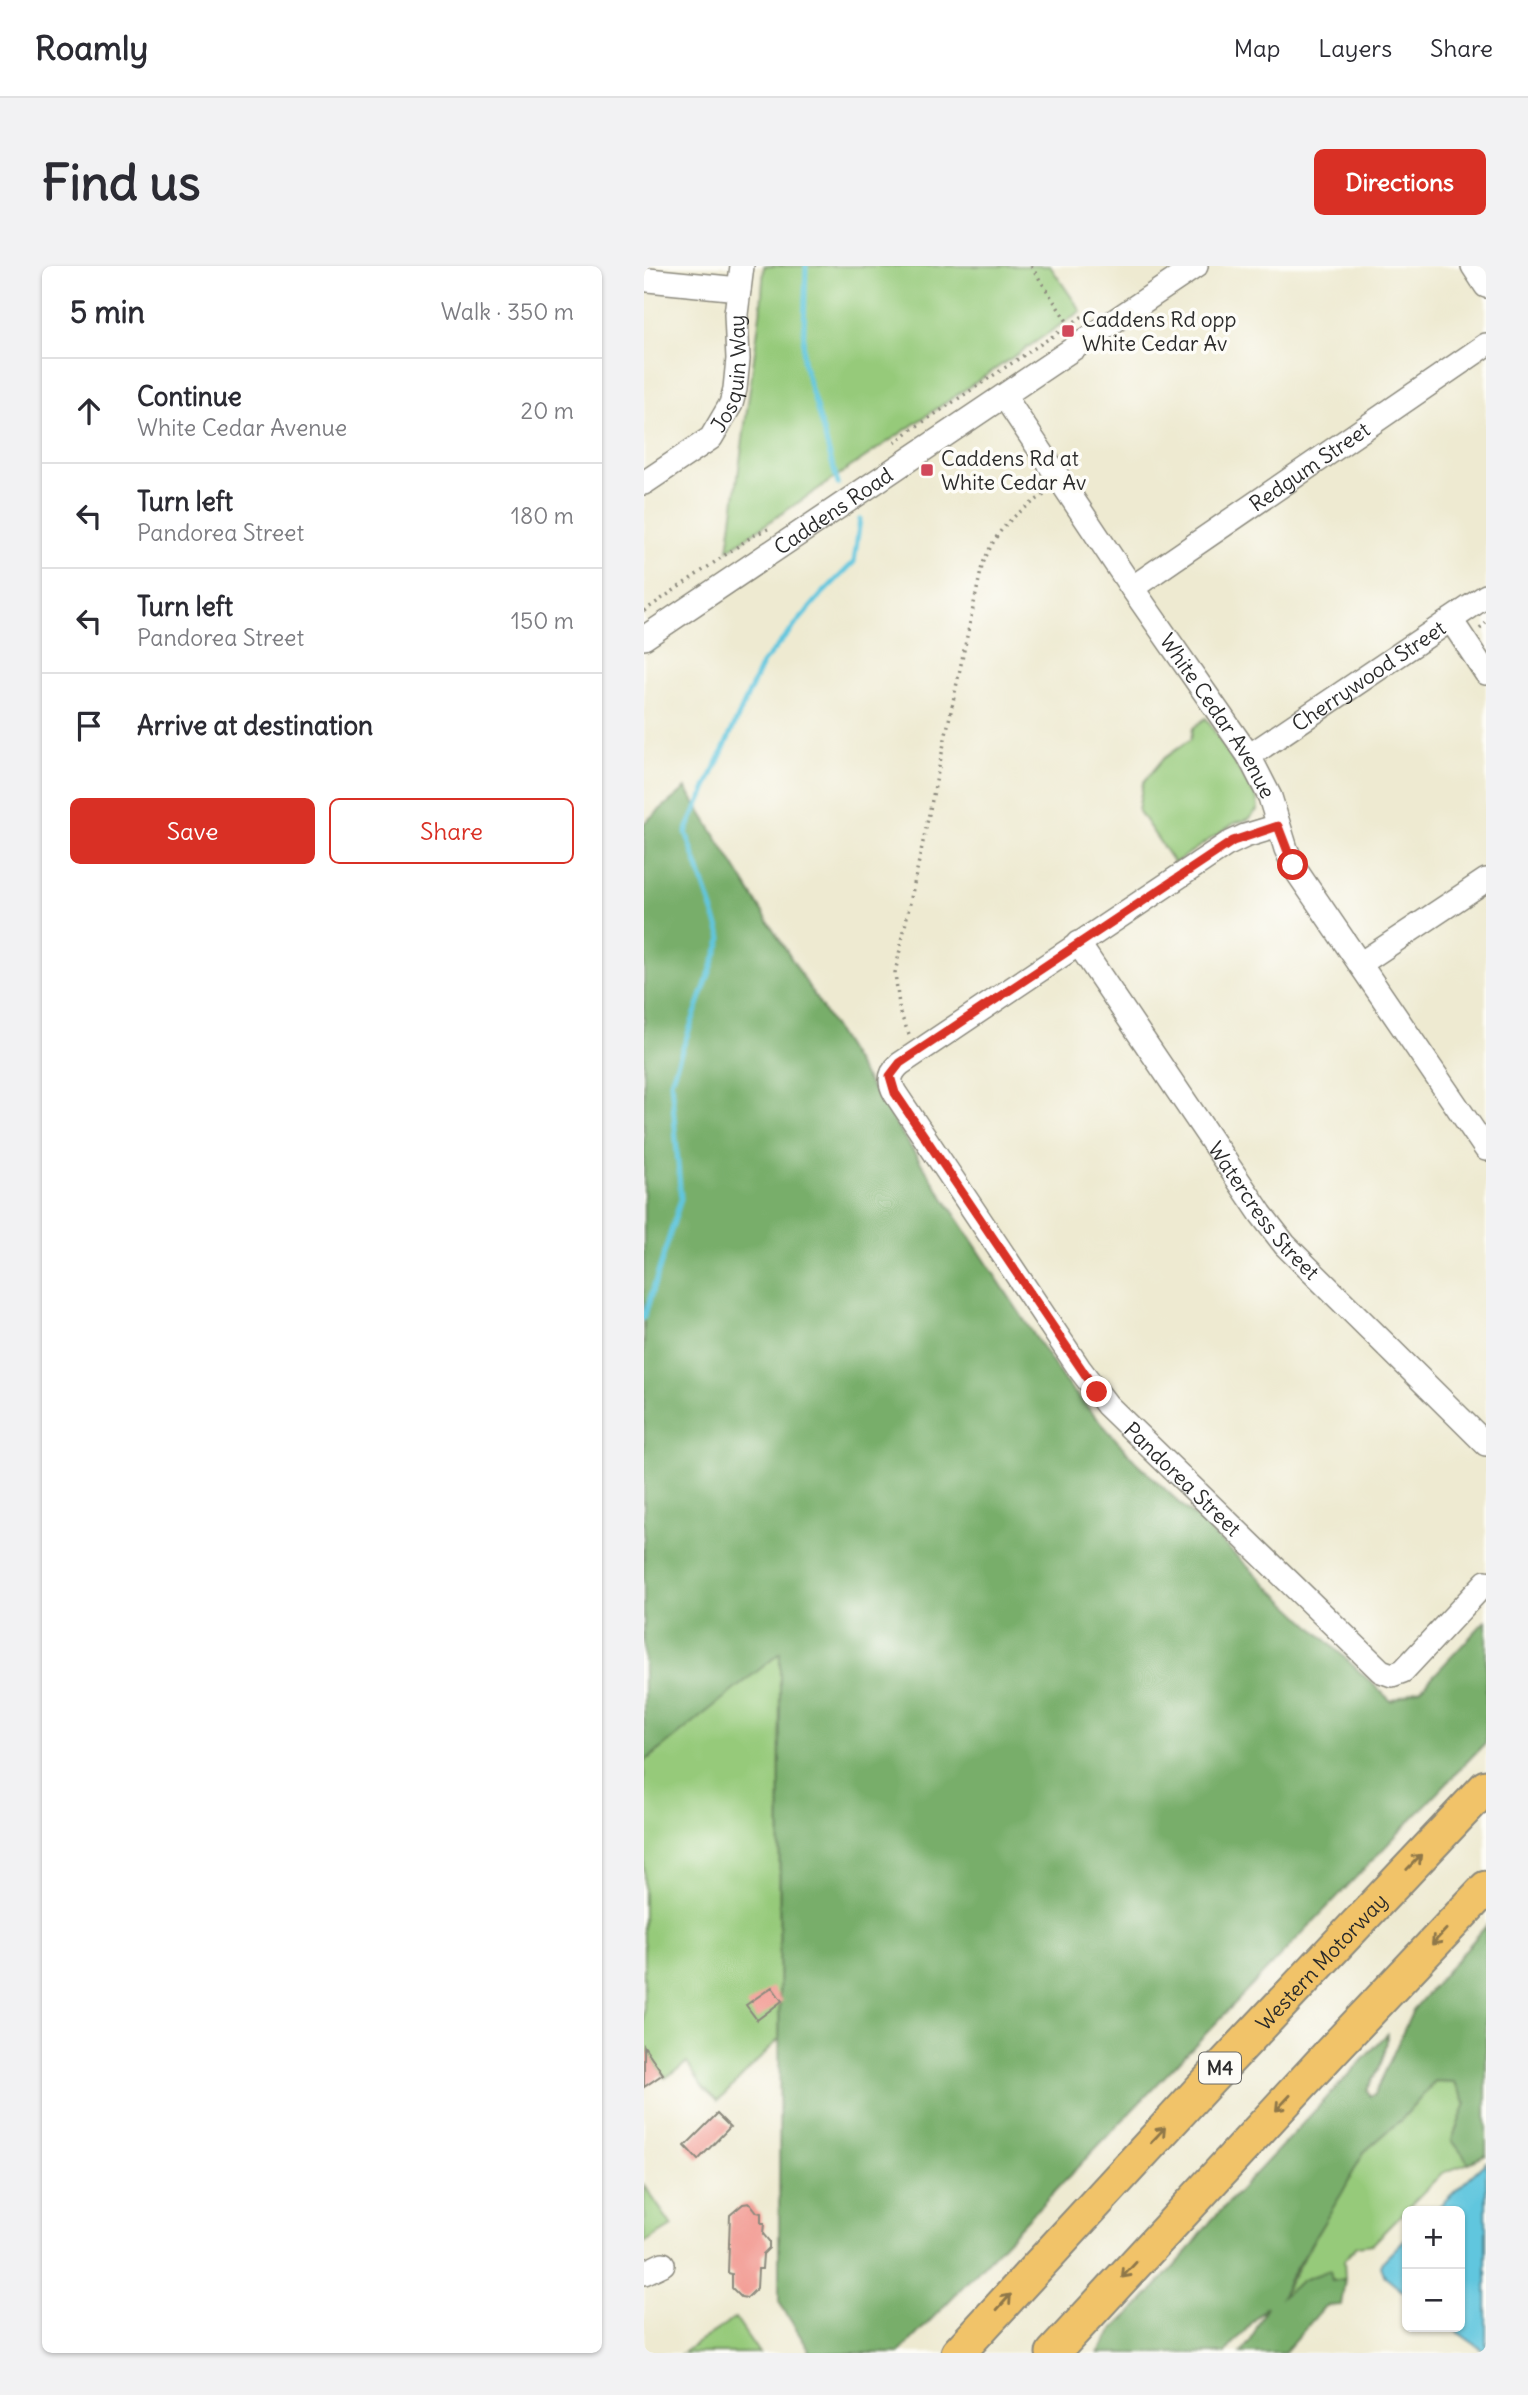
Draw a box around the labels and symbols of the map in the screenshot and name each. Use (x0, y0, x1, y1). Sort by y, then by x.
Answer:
place label: Caddens Rd opp White Cedar Av (1082, 306, 1237, 357)
street label: Josquin Way (704, 314, 752, 437)
marker: Caddens Rd opp White Cedar Av (1060, 323, 1076, 339)
street label: Redgum Street (1244, 416, 1375, 517)
place label: Caddens Rd at White Cedar Av (941, 445, 1086, 496)
street label: Caddens Road (768, 461, 898, 560)
marker: Caddens Rd at White Cedar Av (919, 462, 935, 478)
street label: Cherrywood Street (1286, 614, 1450, 737)
street label: White Cedar Avenue (1154, 628, 1282, 803)
route start (1277, 849, 1308, 880)
street label: Watercress Street (1202, 1136, 1325, 1285)
route end (1081, 1376, 1112, 1407)
street label: Pandorea Street (1119, 1416, 1247, 1542)
one-way arrow (1406, 1854, 1423, 1871)
street label: Western Motorway (1250, 1887, 1393, 2036)
one-way arrow (1431, 1928, 1448, 1945)
road number: M4 (1199, 2052, 1241, 2084)
one-way arrow (1275, 2094, 1292, 2111)
one-way arrow (1150, 2126, 1166, 2144)
one-way arrow (1121, 2261, 1138, 2278)
one-way arrow (995, 2294, 1012, 2311)

